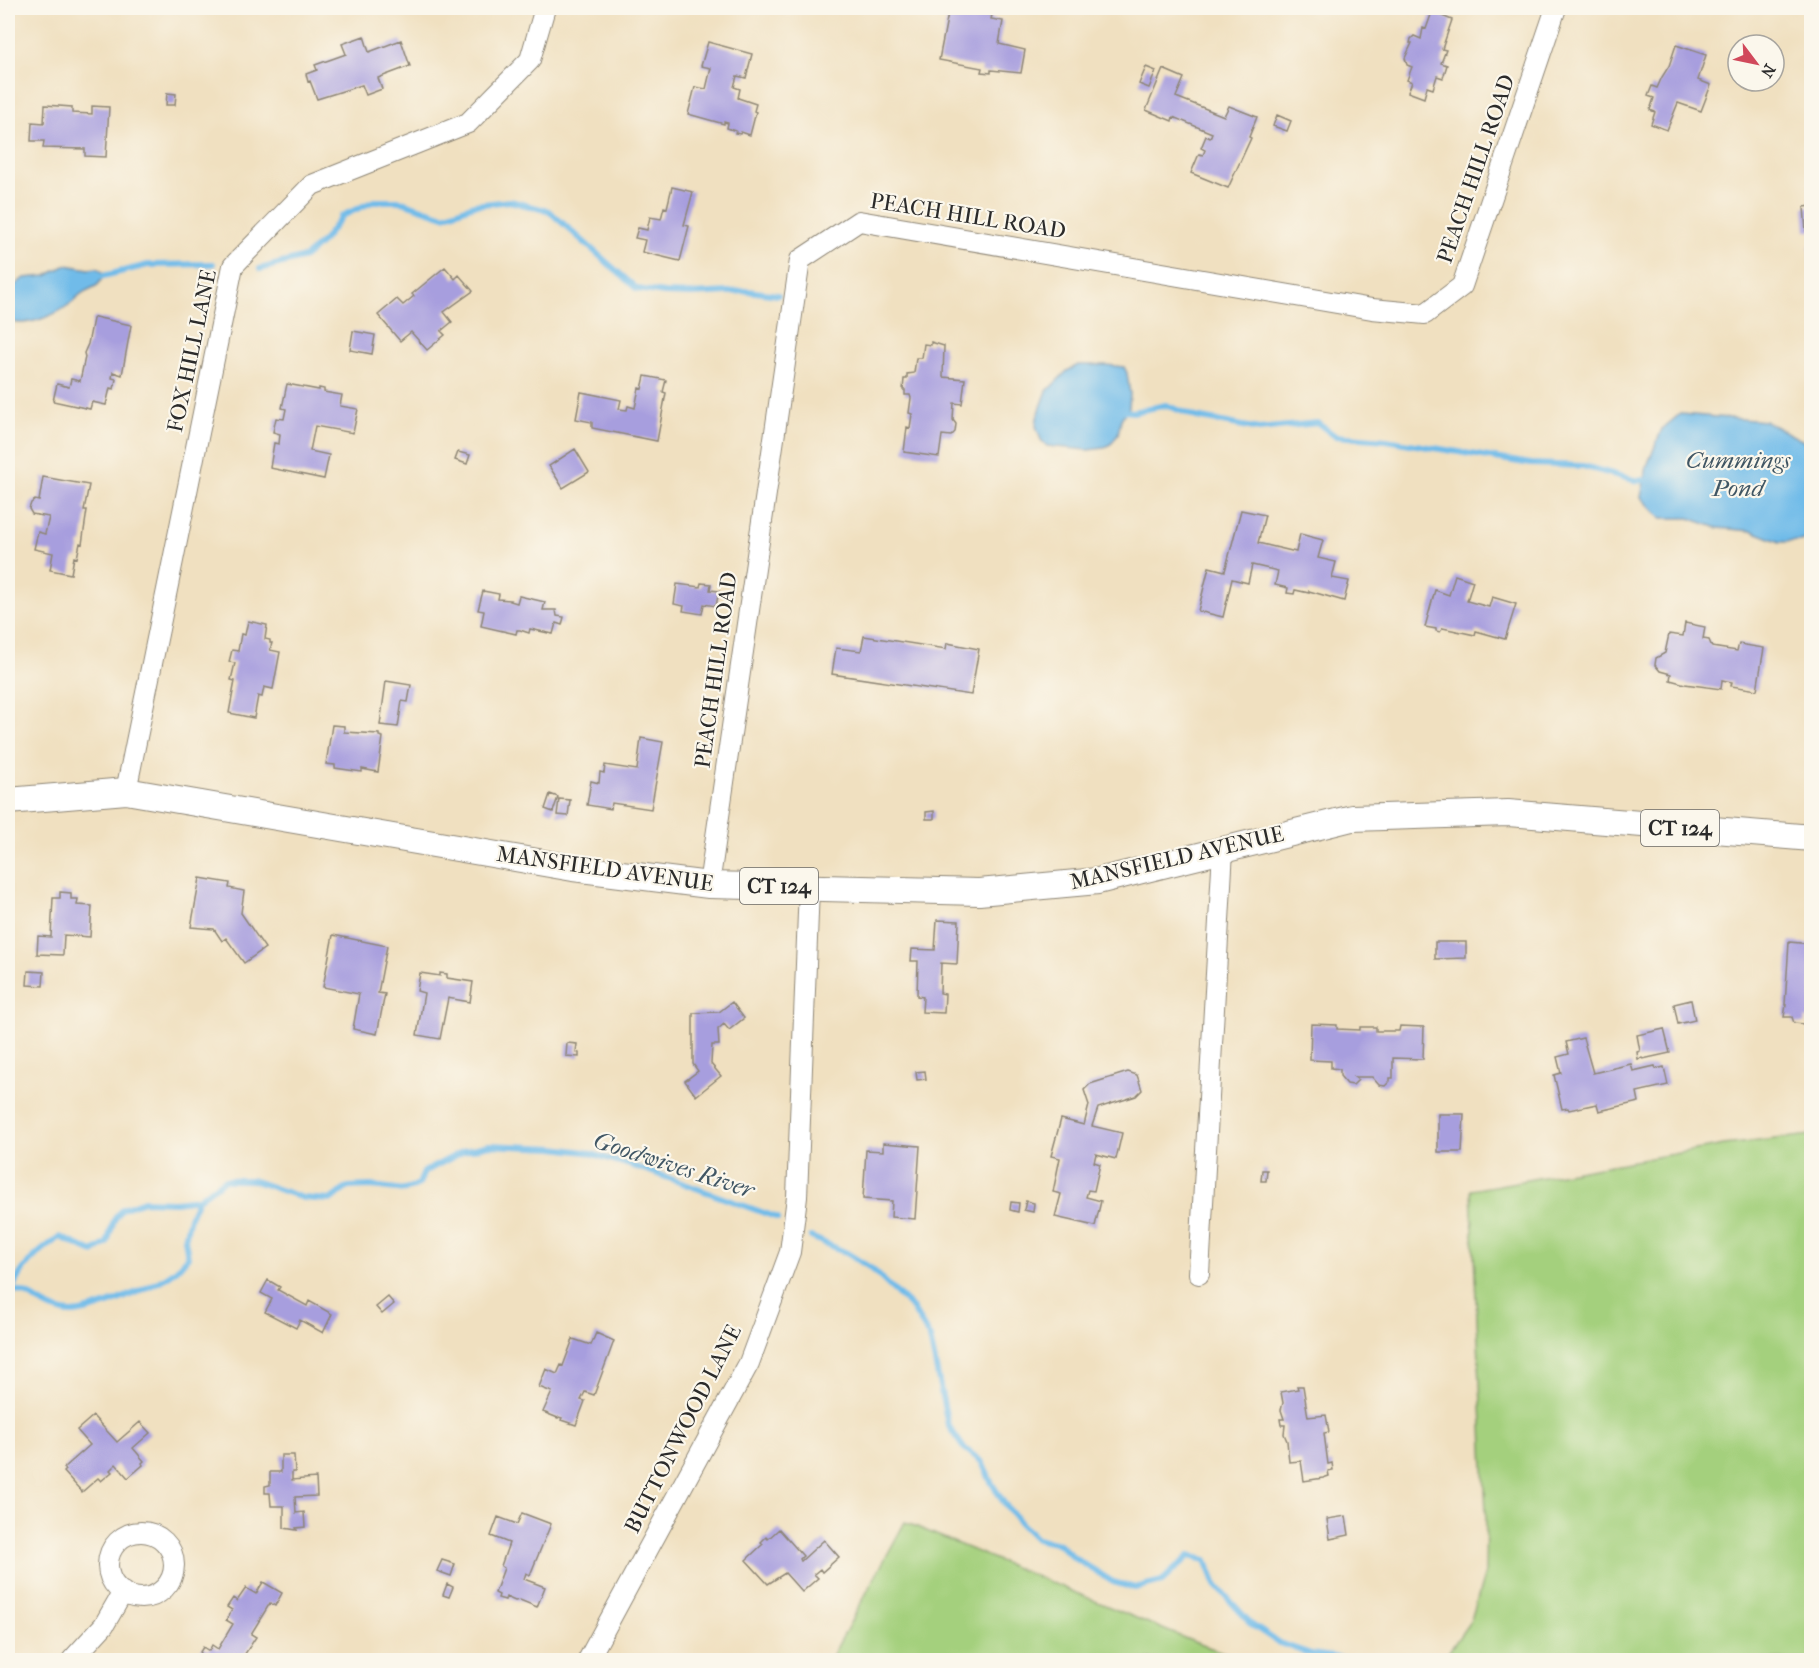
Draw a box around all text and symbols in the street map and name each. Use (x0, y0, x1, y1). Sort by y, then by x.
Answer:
north arrow (1726, 33, 1786, 93)
text: N (1757, 61, 1780, 82)
street label: PEACH HILL ROAD (1431, 71, 1521, 267)
street label: PEACH HILL ROAD (868, 188, 1068, 244)
street label: FOX HILL LANE (162, 267, 222, 435)
water label: Cummings Pond (1686, 446, 1791, 502)
street label: PEACH HILL ROAD (689, 570, 743, 770)
road number: CT 124 (1641, 810, 1719, 846)
street label: MANSFIELD AVENUE (1067, 821, 1287, 895)
street label: MANSFIELD AVENUE (495, 841, 715, 897)
road number: CT 124 (740, 868, 818, 904)
water label: Goodwives River (590, 1126, 760, 1205)
street label: BUTTONWOOD LANE (619, 1321, 747, 1537)

